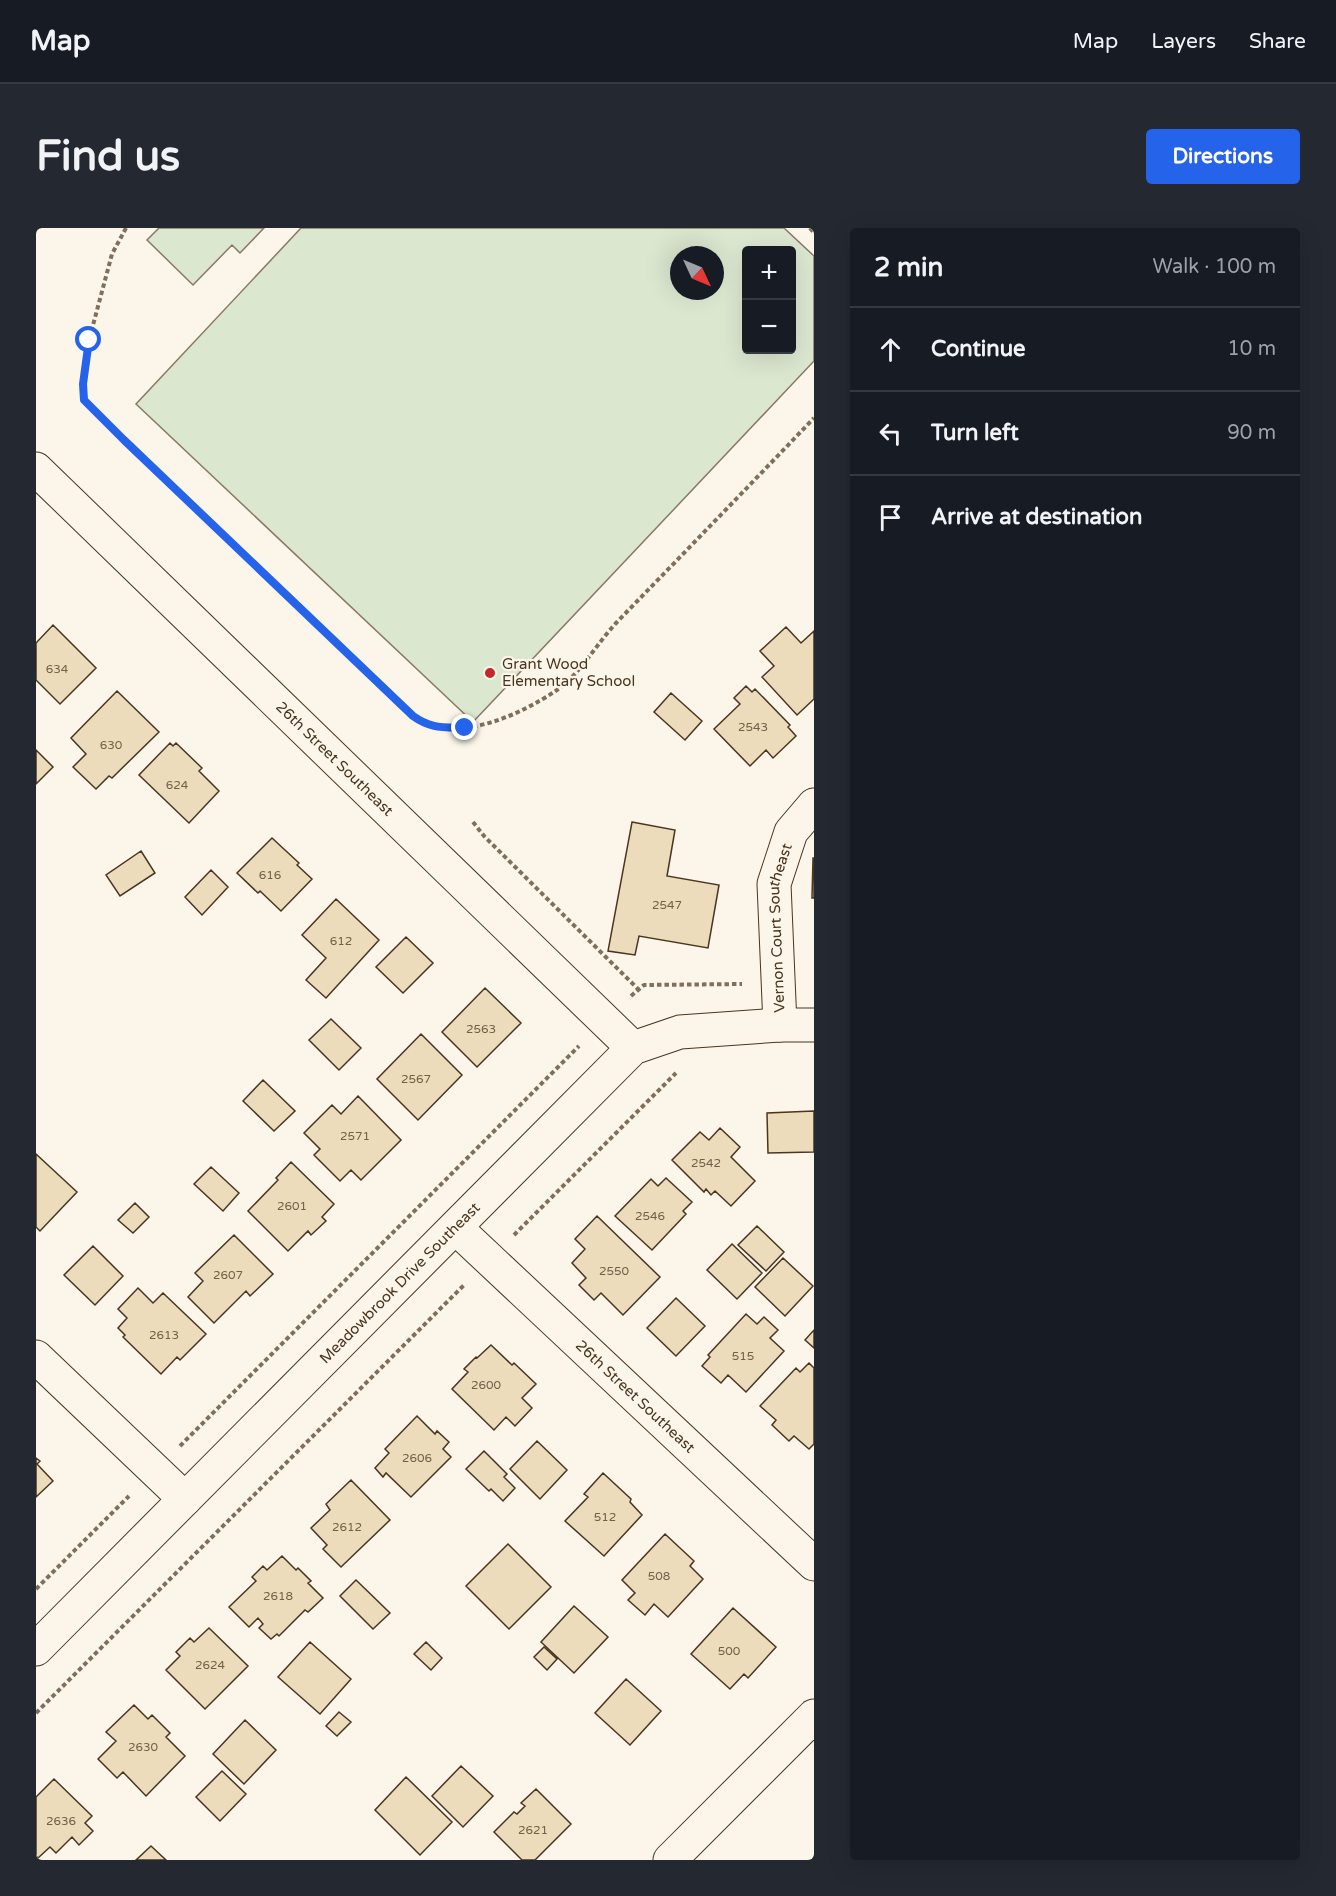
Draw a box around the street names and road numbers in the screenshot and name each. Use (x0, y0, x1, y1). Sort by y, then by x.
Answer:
street label: 26th Street Southeast (272, 698, 397, 820)
street label: Vernon Court Southeast (765, 841, 796, 1013)
street label: Meadowbrook Drive Southeast (316, 1198, 484, 1367)
street label: 26th Street Southeast (572, 1336, 699, 1457)

